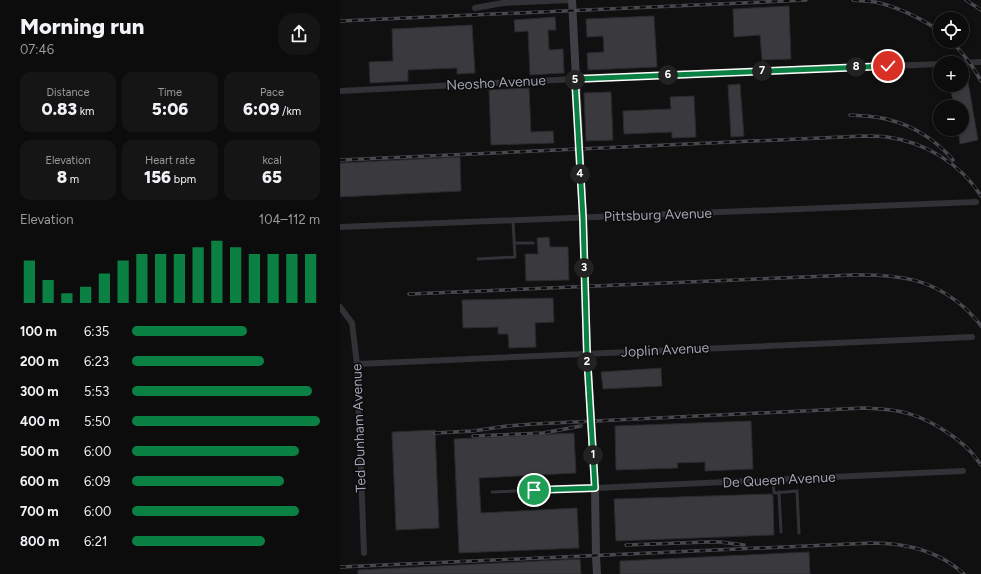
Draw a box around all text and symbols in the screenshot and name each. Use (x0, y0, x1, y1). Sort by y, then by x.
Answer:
map controls (933, 12, 969, 136)
button: locate (933, 12, 969, 48)
text: Morning run (20, 13, 144, 40)
button: share (278, 13, 320, 55)
text: 07:46 (20, 42, 54, 57)
pin (871, 49, 905, 83)
icon: check (877, 55, 899, 77)
button: + (933, 56, 969, 92)
pin: 8 (846, 57, 866, 77)
text: 8 (853, 60, 859, 73)
pin: 7 (752, 61, 772, 81)
text: 7 (759, 64, 765, 77)
pin: 6 (658, 65, 678, 85)
text: 6 (665, 68, 671, 81)
pin: 5 (565, 70, 585, 90)
street label: Neosho Avenue (446, 72, 547, 94)
text: 5 (572, 73, 578, 86)
text: Distance (46, 86, 90, 99)
text: Time (158, 86, 182, 99)
text: Pace (260, 86, 284, 99)
text: 0.83 (42, 99, 77, 119)
text: 5:06 (152, 99, 188, 119)
text: 6:09 (243, 99, 279, 119)
button: − (933, 100, 969, 136)
text: km (77, 105, 94, 118)
text: /km (279, 105, 301, 118)
text: Elevation (45, 154, 91, 167)
text: Heart rate (145, 154, 195, 167)
text: kcal (262, 154, 282, 167)
pin: 4 (570, 164, 590, 184)
text: 8 (57, 167, 67, 187)
text: 156 (144, 167, 171, 187)
text: 65 (262, 167, 282, 187)
text: 4 (577, 167, 583, 180)
text: m (67, 173, 79, 186)
text: bpm (171, 173, 196, 186)
street label: Pittsburg Avenue (604, 205, 713, 225)
text: Elevation (20, 212, 73, 227)
text: 104–112 m (259, 212, 320, 227)
pin: 3 (574, 258, 594, 278)
text: 3 (581, 261, 587, 274)
text: 100 m (20, 324, 57, 339)
text: 6:35 (84, 324, 109, 339)
street label: Joplin Avenue (620, 339, 710, 361)
pin: 2 (577, 352, 597, 372)
text: 200 m (20, 354, 59, 369)
text: 6:23 (84, 354, 109, 369)
text: 2 (584, 355, 590, 368)
street label: Ted Dunham Avenue (348, 363, 370, 493)
text: 300 m (20, 384, 59, 399)
text: 5:53 (84, 384, 109, 399)
text: 400 m (20, 414, 60, 429)
text: 5:50 (84, 414, 111, 429)
text: 500 m (20, 444, 59, 459)
text: 6:00 (84, 444, 111, 459)
pin: 1 (583, 445, 603, 465)
text: 1 (591, 448, 595, 461)
street label: De Queen Avenue (722, 469, 836, 491)
pin (517, 473, 551, 507)
text: 600 m (20, 474, 59, 489)
text: 6:09 (84, 474, 110, 489)
icon: arrive (523, 479, 545, 501)
text: 700 m (20, 504, 59, 519)
text: 6:00 (84, 504, 111, 519)
text: 800 m (20, 534, 59, 549)
text: 6:21 (84, 534, 107, 549)

